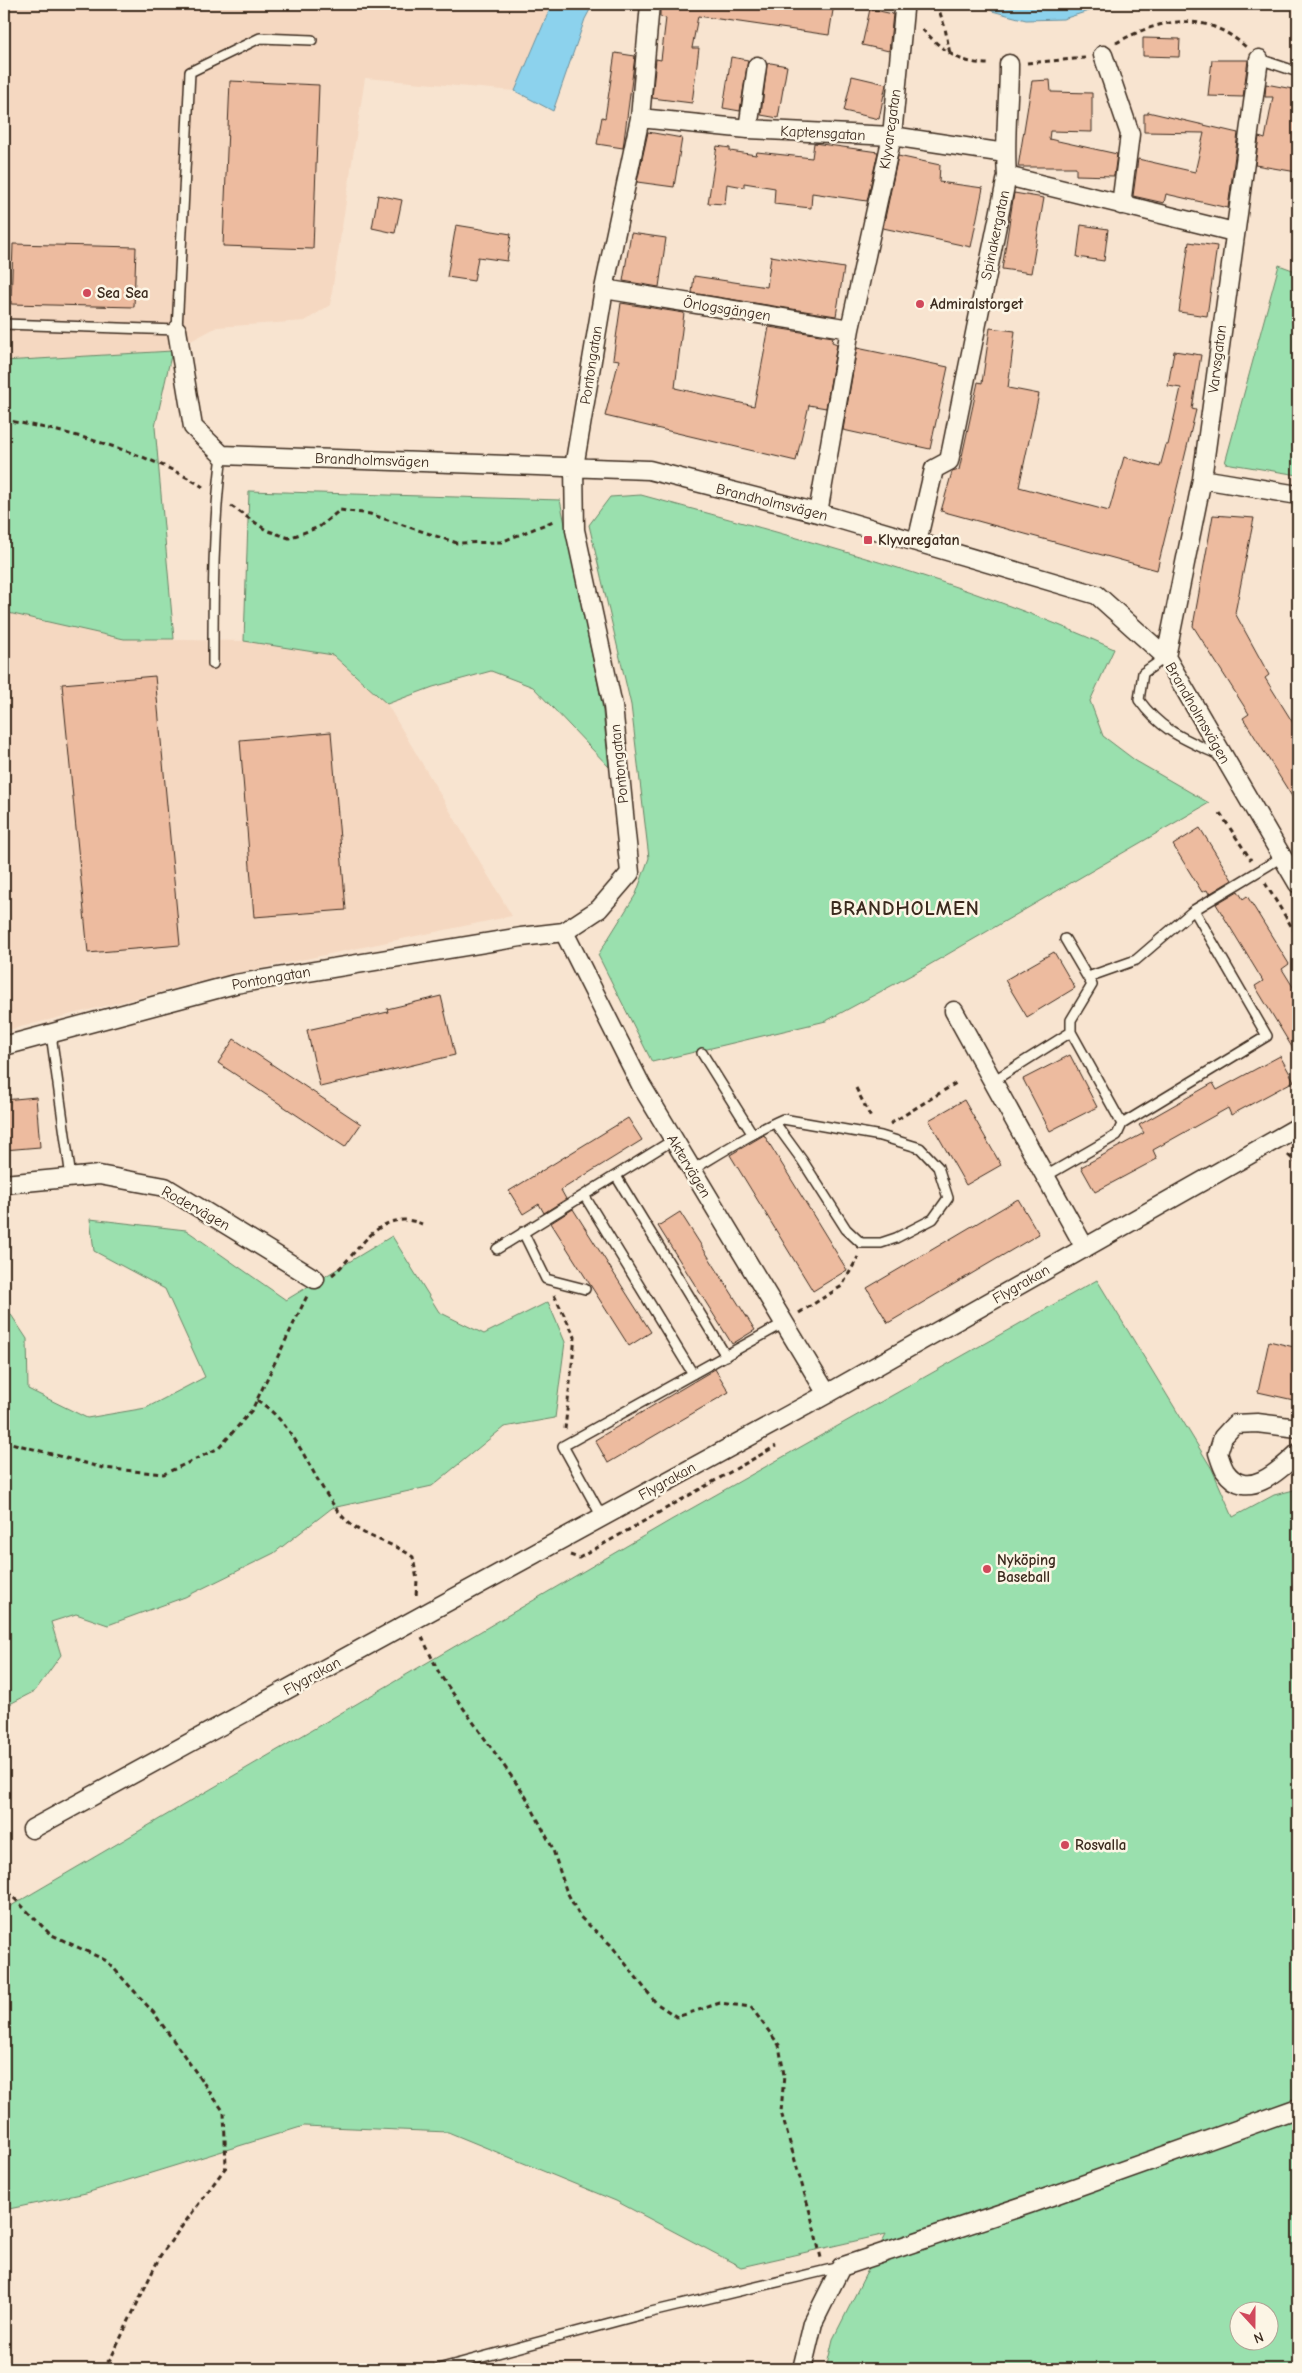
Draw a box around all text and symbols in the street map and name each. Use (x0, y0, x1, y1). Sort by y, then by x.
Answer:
street label: Klyvaregatan (875, 88, 905, 170)
street label: Kaptensgatan (780, 122, 866, 144)
street label: Spinakergatan (977, 189, 1013, 281)
place label: Sea Sea (97, 284, 149, 302)
marker: Sea Sea (81, 287, 93, 299)
street label: Örlogsgängen (682, 293, 772, 325)
place label: Admiralstorget (930, 295, 1024, 313)
marker: Admiralstorget (914, 298, 926, 310)
street label: Pontongatan (576, 324, 606, 406)
street label: Varvsgatan (1204, 324, 1230, 394)
street label: Brandholmsvägen (315, 449, 429, 471)
street label: Brandholmsvägen (714, 479, 830, 525)
place label: Klyvaregatan (878, 531, 960, 549)
marker: Klyvaregatan (862, 534, 874, 546)
street label: Brandholmsvägen (1162, 659, 1234, 767)
street label: Pontongatan (606, 723, 632, 805)
district label: BRANDHOLMEN (830, 897, 980, 920)
street label: Pontongatan (230, 962, 312, 994)
street label: Aktervägen (663, 1131, 715, 1201)
street label: Rodervägen (159, 1182, 233, 1234)
street label: Flygrakan (989, 1261, 1053, 1307)
street label: Flygrakan (635, 1458, 699, 1504)
place label: Nyköping Baseball (997, 1551, 1056, 1586)
marker: Nyköping Baseball (981, 1563, 993, 1575)
street label: Flygrakan (280, 1653, 344, 1699)
place label: Rosvalla (1075, 1836, 1126, 1854)
marker: Rosvalla (1059, 1839, 1071, 1851)
north arrow (1230, 2300, 1280, 2350)
text: N (1251, 2328, 1266, 2347)

